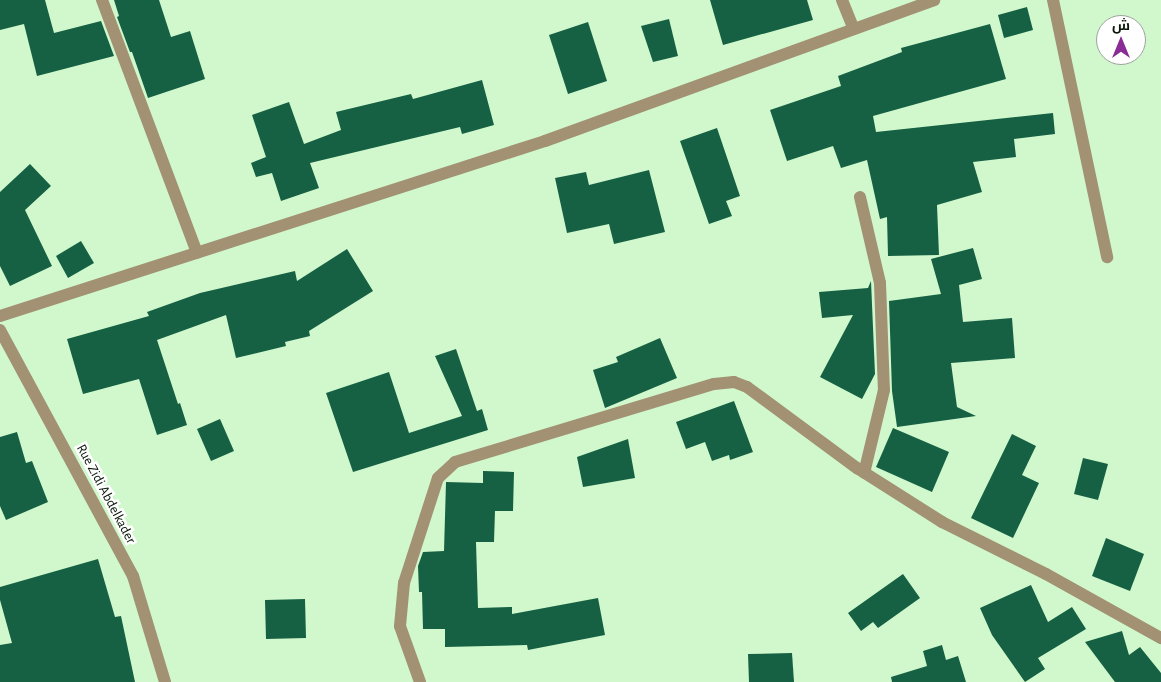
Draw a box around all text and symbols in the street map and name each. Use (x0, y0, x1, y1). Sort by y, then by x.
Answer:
north arrow (1096, 15, 1146, 65)
text: ش (1112, 19, 1130, 33)
street label: Rue Zidi Abdelkader (73, 441, 139, 547)

